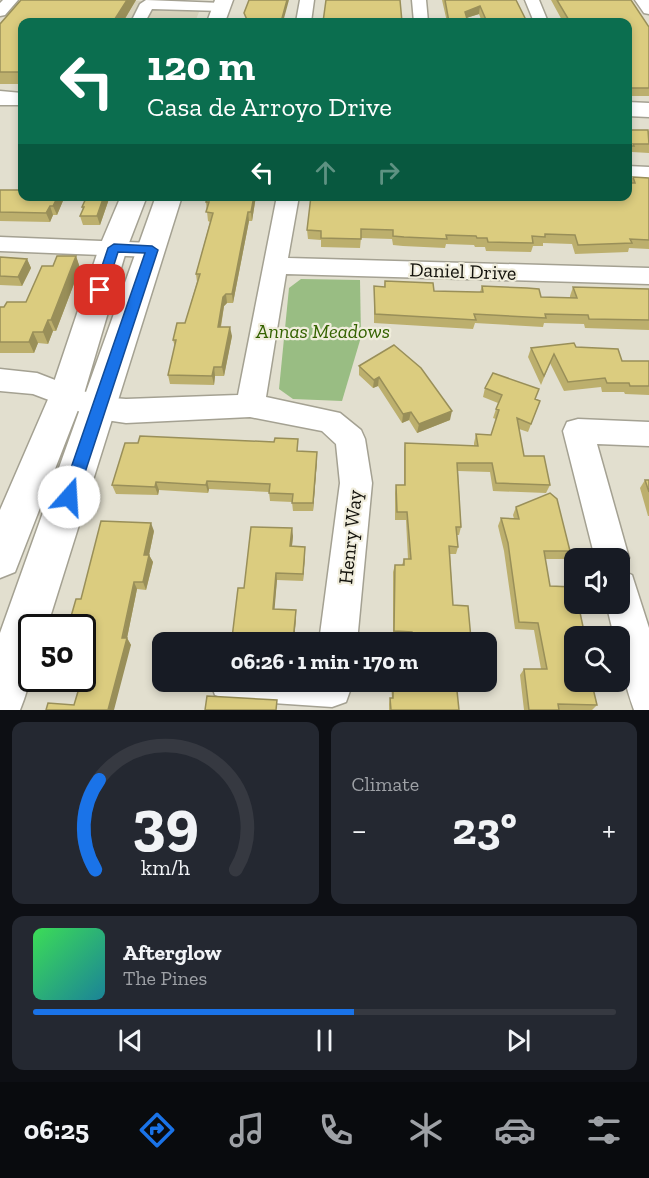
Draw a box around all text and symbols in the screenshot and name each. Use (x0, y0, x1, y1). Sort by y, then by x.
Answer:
text: 120 m (147, 40, 255, 91)
icon: left (48, 42, 126, 120)
text: Casa de Arroyo Drive (147, 91, 392, 123)
icon: left (246, 156, 279, 189)
icon: ahead (309, 156, 342, 189)
icon: right (372, 156, 405, 189)
street label: Daniel Drive (409, 257, 517, 285)
pin (74, 264, 125, 315)
icon: arrive (83, 273, 116, 306)
park label: Annas Meadows (255, 319, 390, 343)
position arrow (37, 465, 101, 529)
street label: Henry Way (333, 488, 367, 585)
map controls (564, 548, 630, 692)
button: sound (564, 548, 630, 614)
speed limit sign: 50 (18, 614, 96, 692)
button: search (564, 626, 630, 692)
text: 06:26 · 1 min · 170 m (231, 648, 418, 675)
text: Climate (352, 772, 419, 796)
text: 39 (132, 785, 199, 860)
text: 23° (452, 802, 517, 856)
text: − (352, 810, 367, 849)
text: + (602, 810, 616, 849)
text: km/h (141, 855, 190, 880)
text: Afterglow (123, 939, 221, 966)
text: The Pines (123, 966, 207, 990)
icon: previous (114, 1024, 147, 1057)
icon: pause (308, 1024, 341, 1057)
icon: next (502, 1024, 535, 1057)
icon: directions (136, 1109, 178, 1151)
icon: music (226, 1109, 268, 1151)
icon: phone (315, 1109, 357, 1151)
icon: climate (405, 1109, 447, 1151)
icon: car (494, 1109, 536, 1151)
icon: filters (583, 1109, 625, 1151)
text: 06:25 (24, 1114, 89, 1146)

